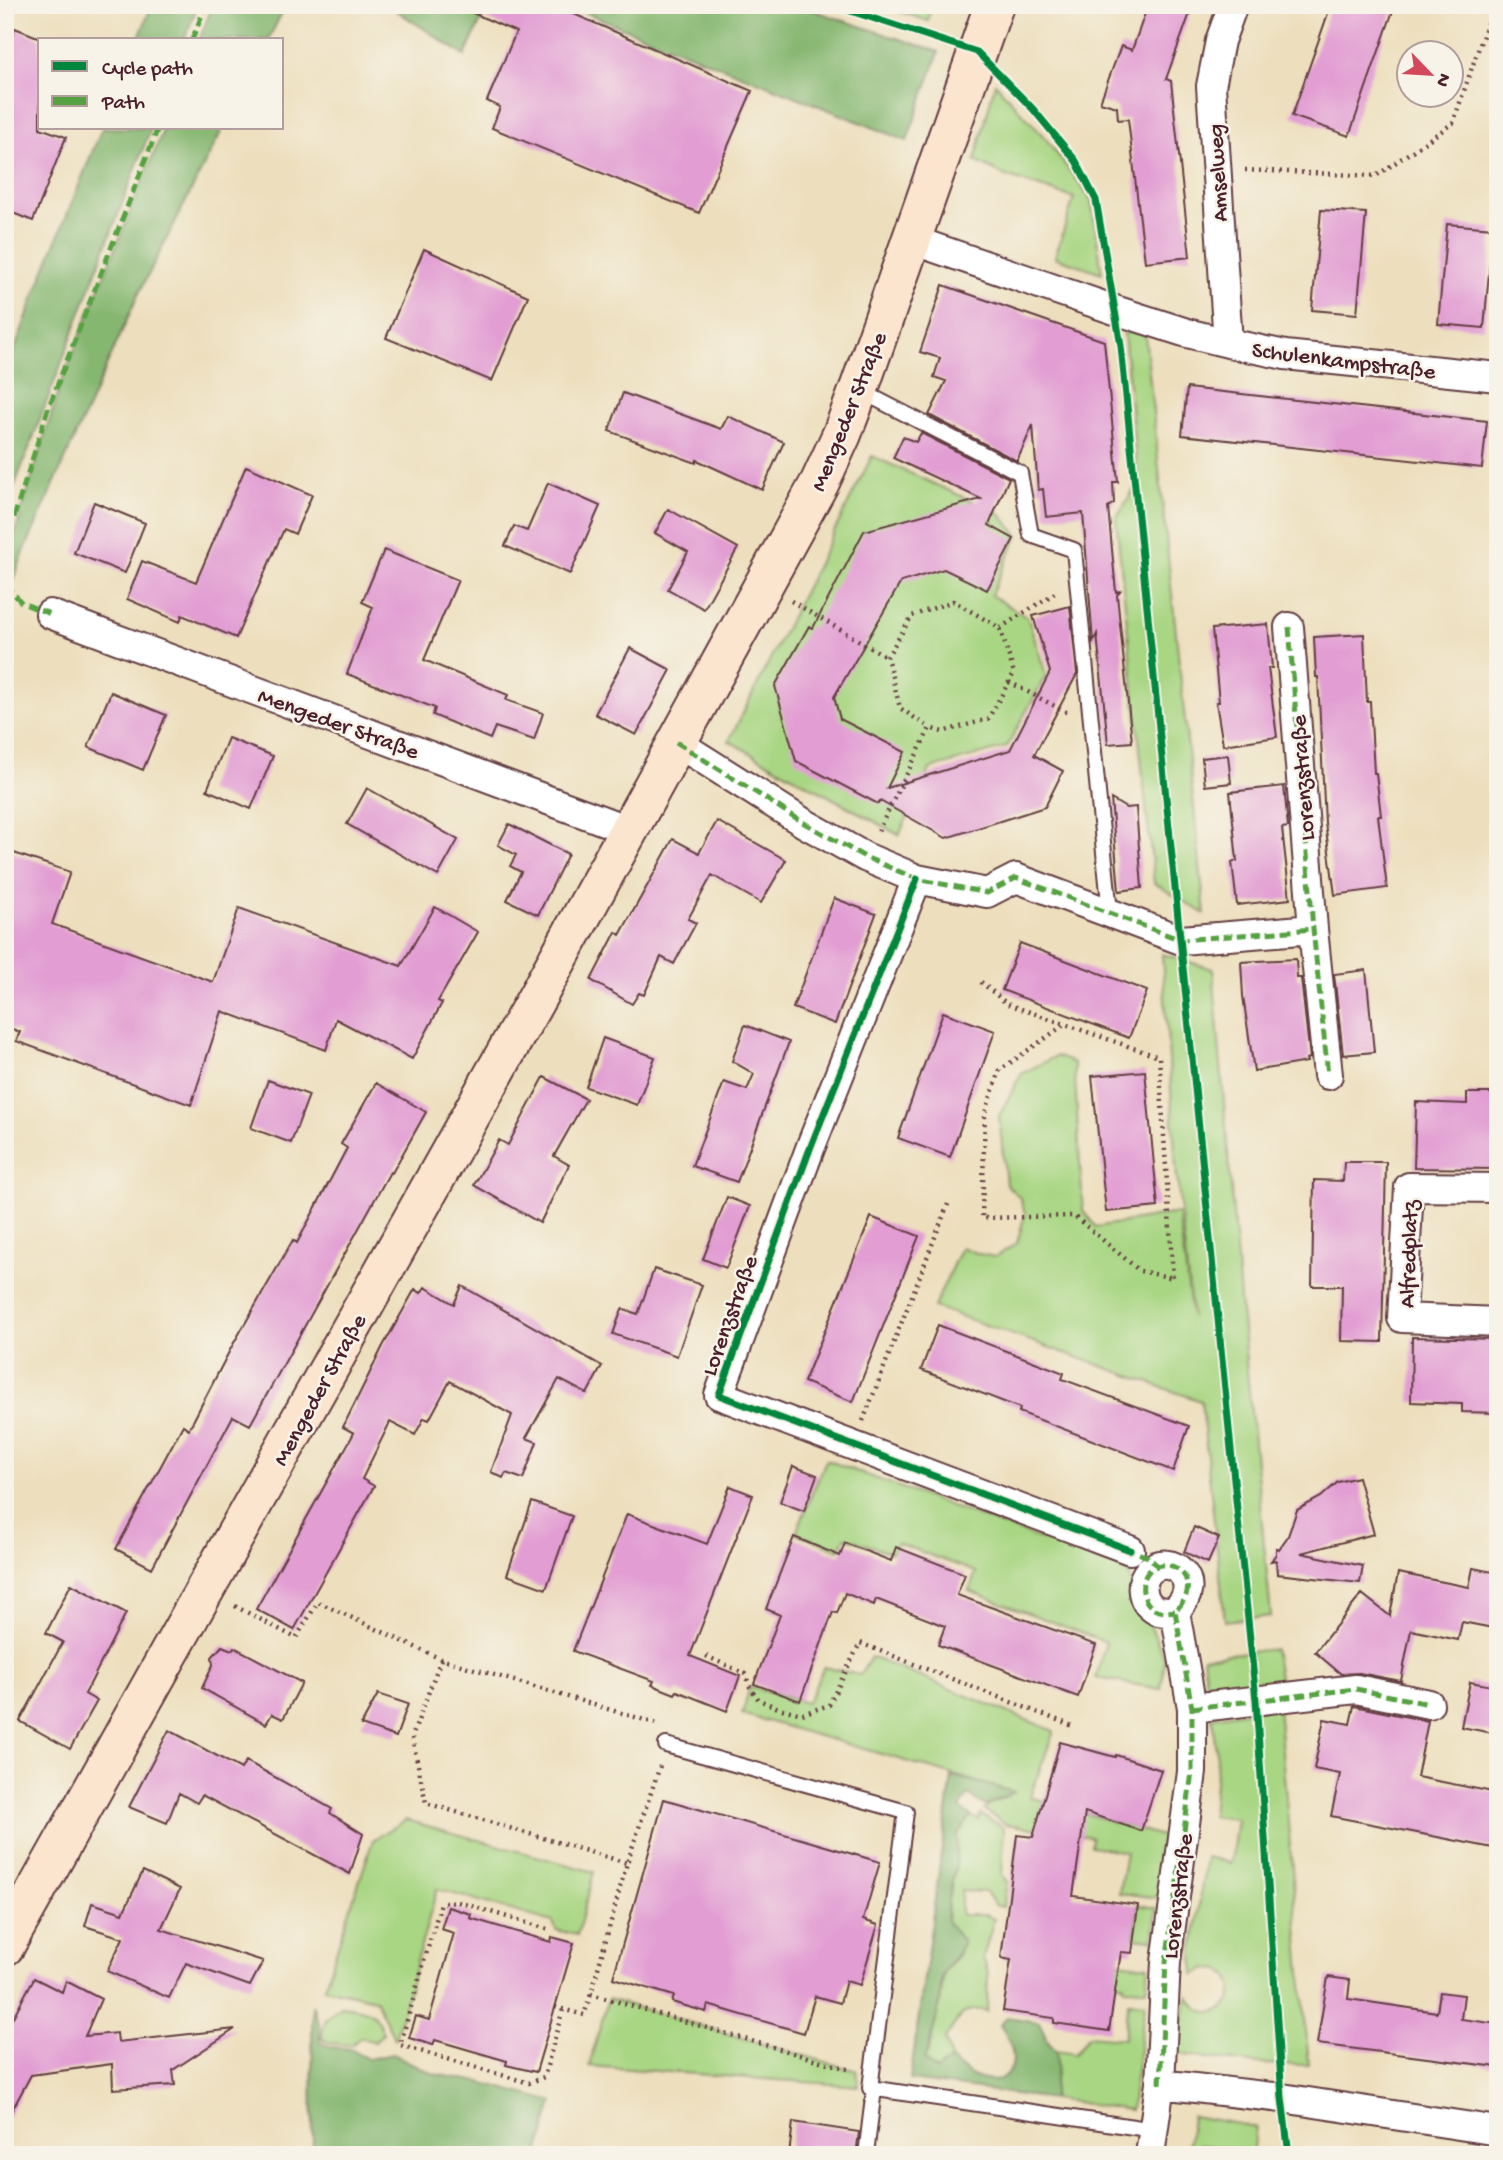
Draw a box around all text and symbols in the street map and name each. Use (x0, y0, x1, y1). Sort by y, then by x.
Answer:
legend (38, 38, 284, 130)
north arrow (1394, 38, 1464, 108)
text: Cycle path (102, 58, 193, 83)
text: N (1429, 69, 1455, 90)
text: Path (101, 92, 145, 117)
street label: Amselweg (1203, 123, 1236, 222)
street label: Mengeder Straße (806, 328, 895, 496)
street label: Schulenkampstraße (1250, 338, 1438, 387)
street label: Mengeder Straße (254, 684, 423, 767)
street label: Lorenzstraße (1287, 713, 1322, 842)
street label: Alfredplatz (1395, 1199, 1426, 1308)
street label: Lorenzstraße (697, 1251, 766, 1380)
street label: Mengeder Straße (268, 1309, 374, 1471)
street label: Lorenzstraße (1158, 1831, 1201, 1961)

